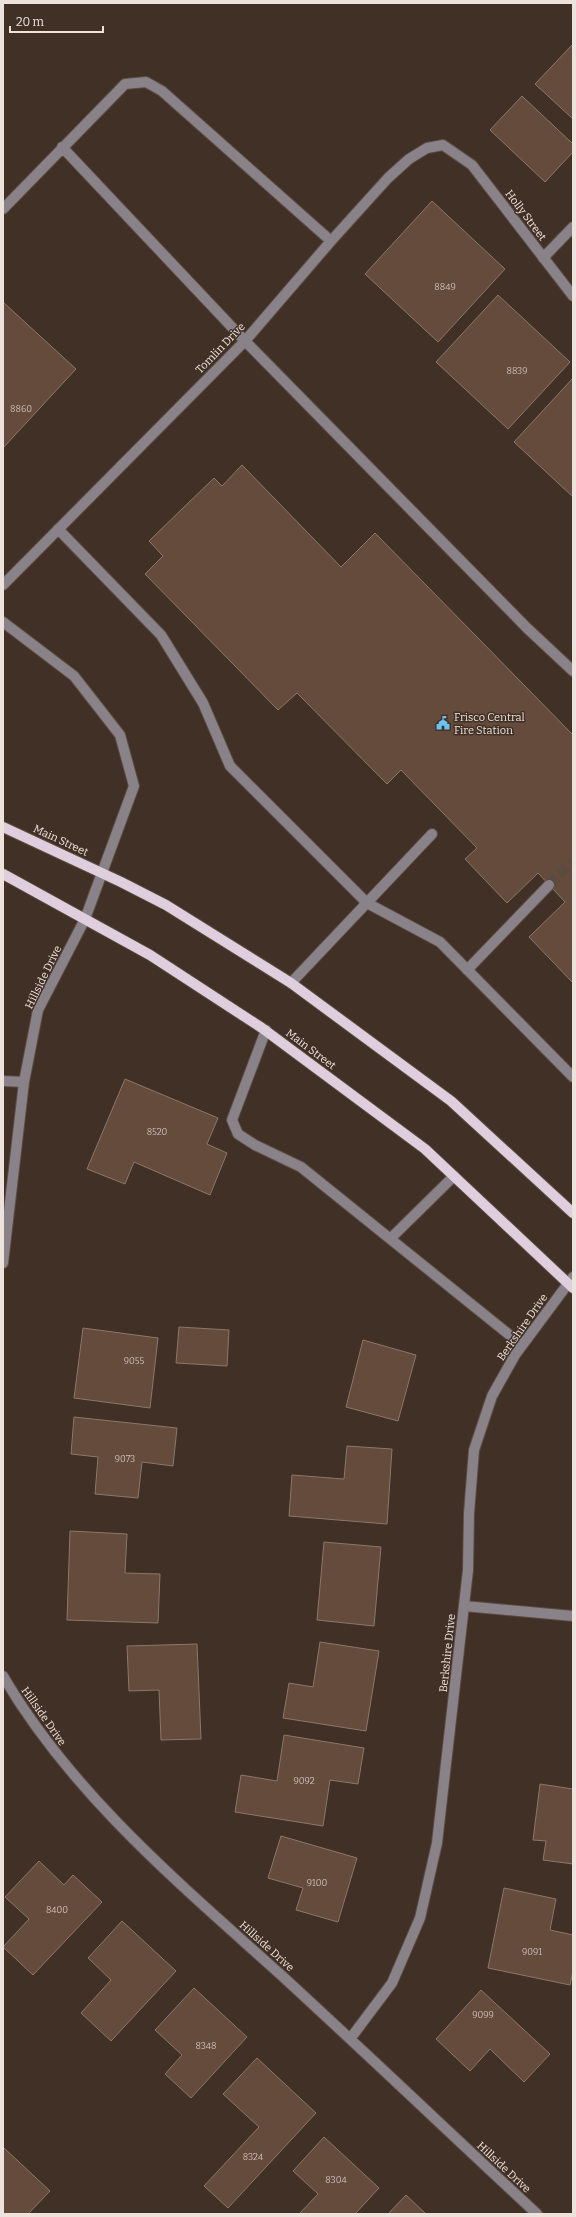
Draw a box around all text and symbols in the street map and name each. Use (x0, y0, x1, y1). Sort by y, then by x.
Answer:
scale bar (10, 8, 103, 34)
text: 20 m (16, 15, 45, 29)
street label: Holly Street (502, 187, 549, 243)
house number: 8849 (434, 282, 456, 292)
street label: Tomlin Drive (193, 320, 248, 376)
house number: 8839 (506, 366, 528, 376)
house number: 8860 (10, 404, 32, 414)
place label: Frisco Central Fire Station (454, 711, 525, 737)
public building icon: Frisco Central Fire Station (435, 715, 451, 731)
street label: Main Street (31, 822, 90, 859)
street label: Hillside Drive (23, 943, 64, 1011)
street label: Main Street (283, 1026, 338, 1072)
house number: 8520 (147, 1127, 168, 1137)
street label: Berkshire Drive (494, 1291, 550, 1363)
house number: 9055 (124, 1356, 145, 1366)
house number: 9073 (115, 1454, 135, 1464)
street label: Berkshire Drive (437, 1613, 458, 1693)
street label: Hillside Drive (19, 1684, 69, 1748)
house number: 9092 (293, 1776, 315, 1786)
house number: 9100 (307, 1878, 327, 1888)
house number: 8400 (46, 1905, 68, 1915)
street label: Hillside Drive (237, 1919, 297, 1974)
house number: 9091 (522, 1947, 542, 1957)
house number: 9099 (472, 2010, 494, 2020)
house number: 8348 (195, 2041, 217, 2051)
street label: Hillside Drive (474, 2139, 533, 2196)
house number: 8324 (243, 2152, 264, 2162)
house number: 8304 (325, 2175, 347, 2185)

